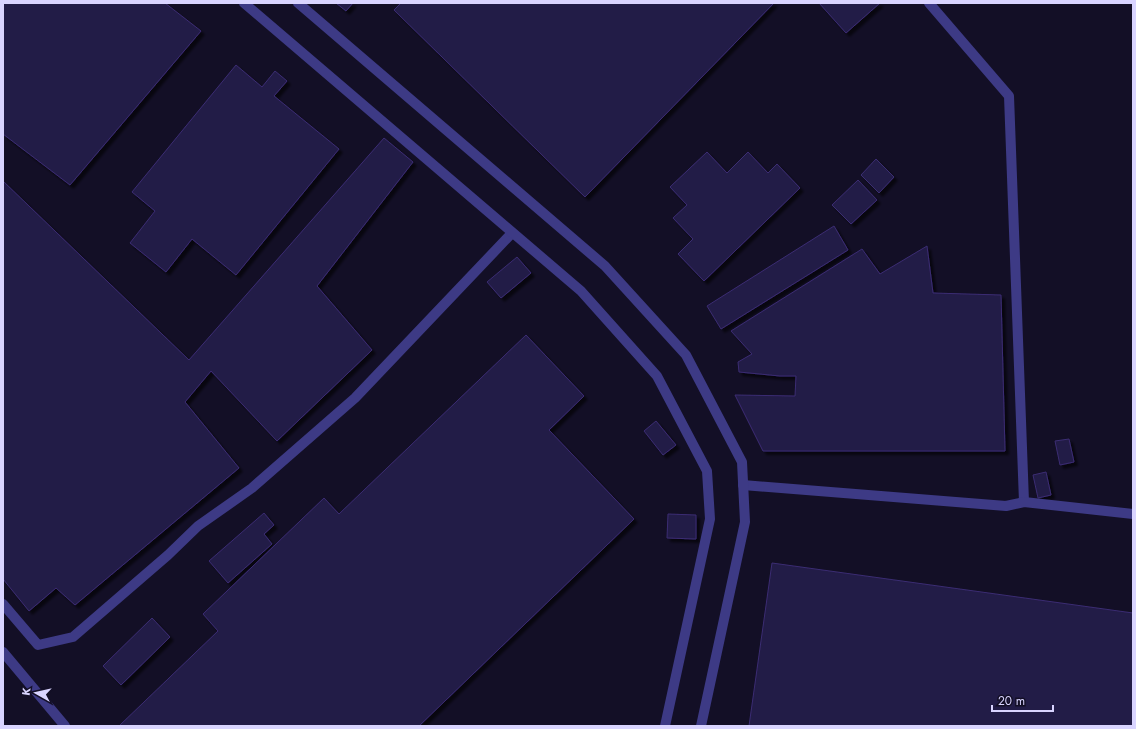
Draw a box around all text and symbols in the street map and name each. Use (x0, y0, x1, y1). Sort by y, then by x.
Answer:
north arrow (16, 673, 56, 713)
text: K (18, 686, 35, 697)
scale bar (992, 687, 1053, 713)
text: 20 m (998, 692, 1025, 710)

